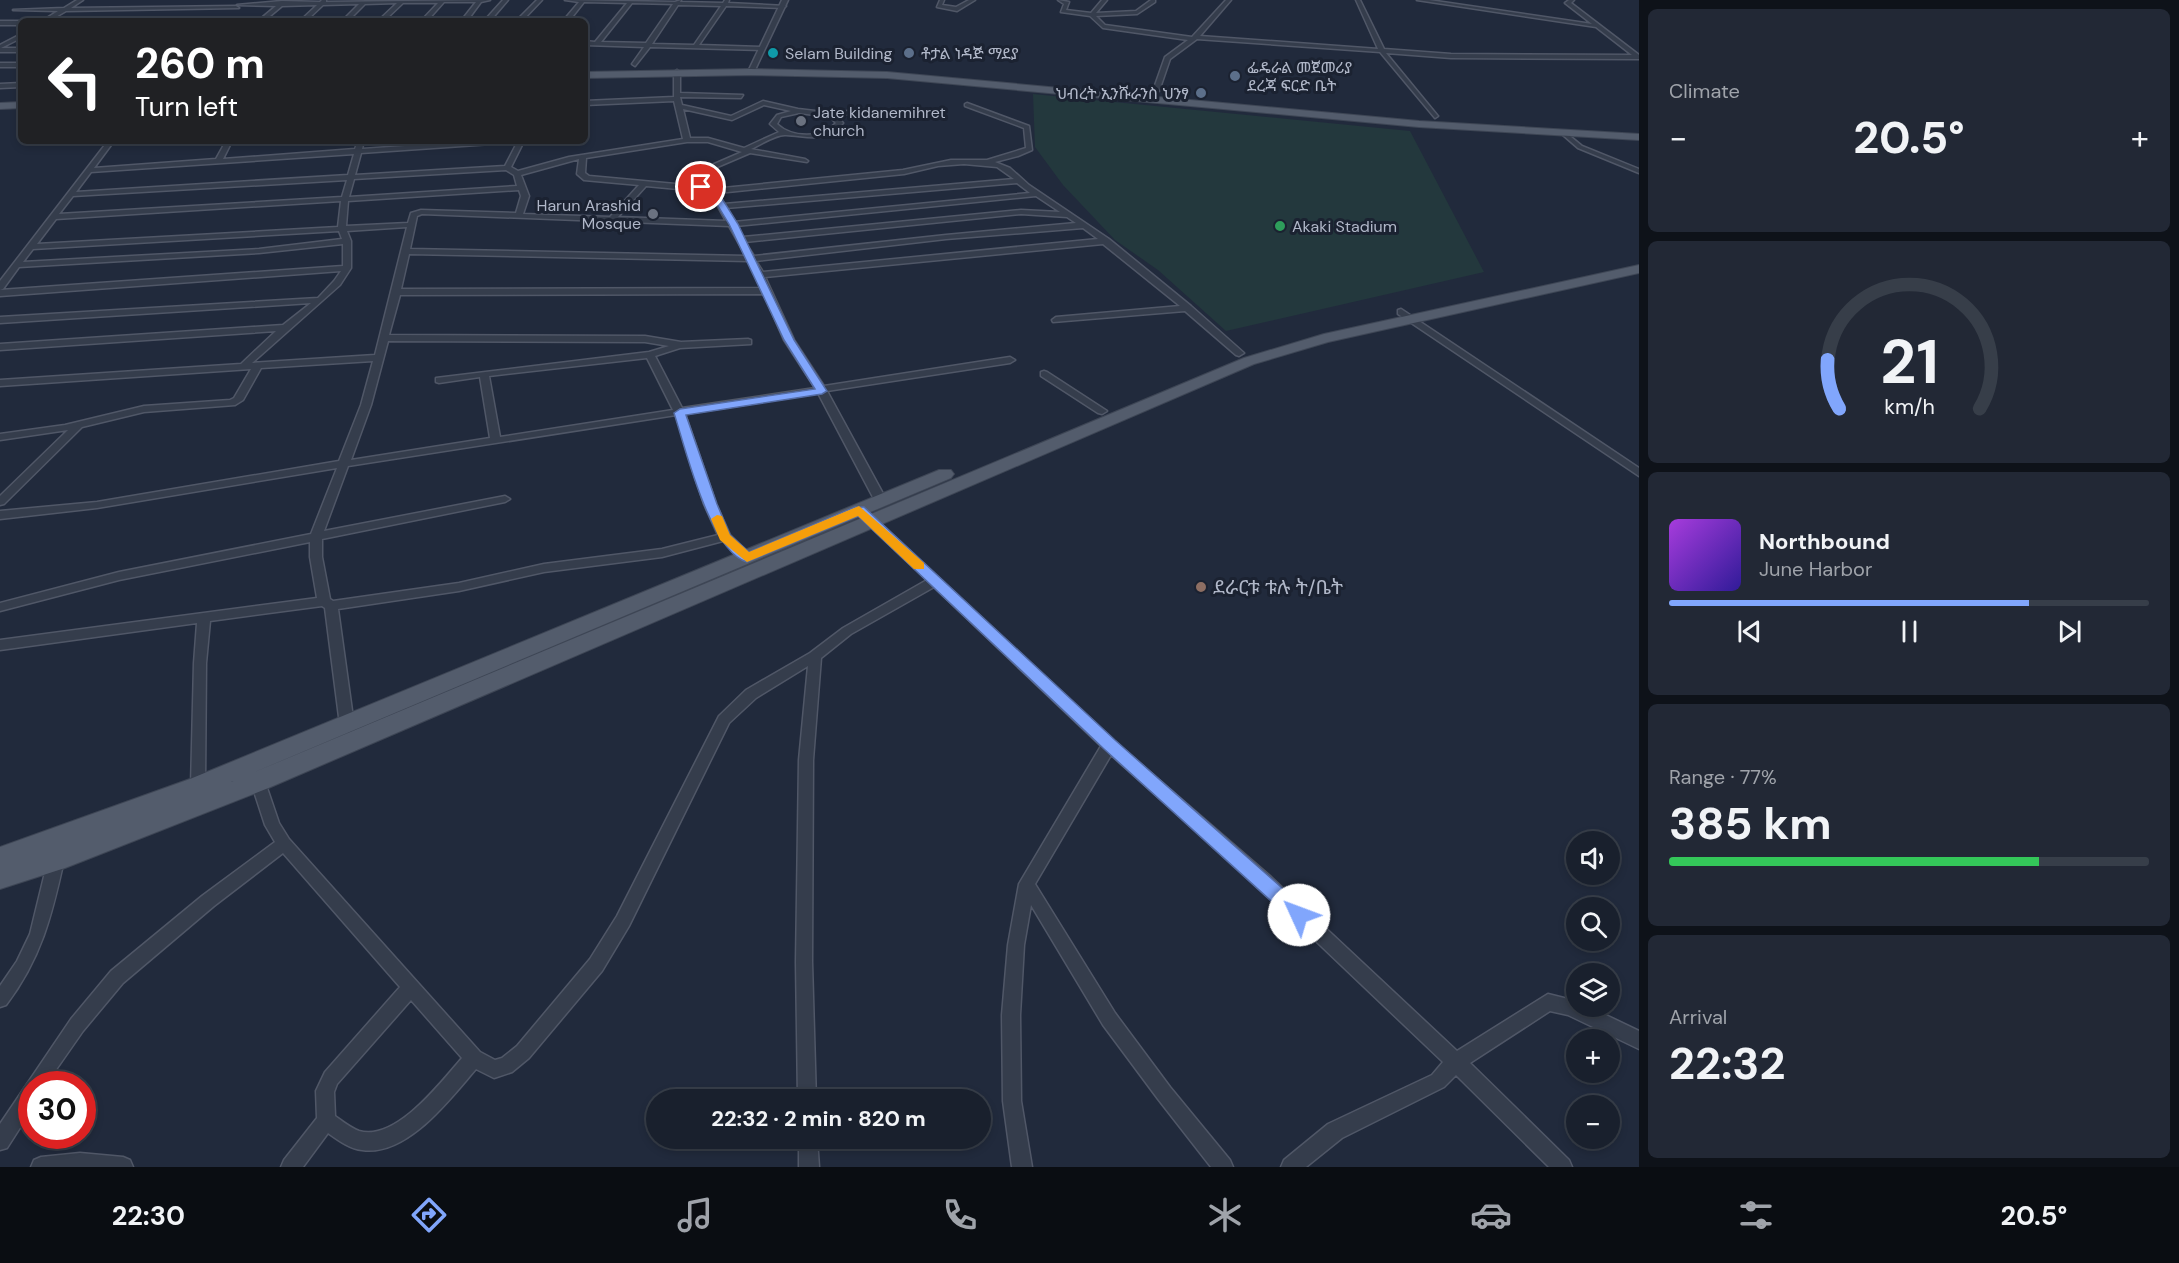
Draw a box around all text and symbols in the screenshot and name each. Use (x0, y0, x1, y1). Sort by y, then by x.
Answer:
text: 260 m (135, 36, 265, 91)
icon: left (36, 42, 114, 120)
place label: Selam Building (785, 43, 892, 64)
place label: ቶታል ነዳጅ ማደያ (921, 43, 1019, 64)
marker: Selam Building (766, 46, 780, 60)
marker: ቶታል ነዳጅ ማደያ (902, 46, 916, 60)
place label: ፌዴራል መጀመሪያ ደረጃ ፍርድ ቤት (1247, 57, 1352, 96)
marker: ፌዴራል መጀመሪያ ደረጃ ፍርድ ቤት (1228, 69, 1242, 83)
text: Climate (1669, 78, 1740, 104)
place label: ህብረት ኢንሹራንስ ህንፃ (1055, 83, 1189, 104)
marker: ህብረት ኢንሹራንስ ህንፃ (1194, 86, 1208, 100)
text: Turn left (135, 89, 238, 124)
place label: Jate kidanemihret church (813, 102, 946, 141)
text: 20.5° (1853, 108, 1965, 167)
marker: Jate kidanemihret church (794, 114, 808, 128)
text: − (1669, 116, 1687, 159)
text: + (2131, 116, 2149, 159)
pin (675, 161, 726, 212)
icon: arrive (684, 170, 717, 203)
place label: Harun Arashid Mosque (537, 195, 641, 234)
marker: Harun Arashid Mosque (646, 207, 660, 221)
place label: Akaki Stadium (1292, 216, 1397, 237)
marker: Akaki Stadium (1273, 219, 1287, 233)
text: 21 (1880, 321, 1938, 402)
text: km/h (1884, 393, 1934, 421)
text: Northbound (1759, 527, 1890, 556)
text: June Harbor (1759, 556, 1872, 582)
place label: ደራርቱ ቱሉ ት/ቤት (1213, 574, 1343, 600)
marker: ደራርቱ ቱሉ ት/ቤት (1194, 580, 1208, 594)
icon: previous (1733, 615, 1766, 648)
icon: pause (1893, 615, 1926, 648)
icon: next (2053, 615, 2086, 648)
text: Range · 77% (1669, 764, 1777, 790)
text: 385 km (1669, 794, 1832, 853)
map controls (1566, 831, 1620, 1149)
button: sound (1566, 831, 1620, 885)
position arrow (1267, 883, 1331, 947)
button: search (1566, 897, 1620, 951)
button: layers (1566, 963, 1620, 1017)
text: Arrival (1669, 1004, 1727, 1030)
button: + (1566, 1029, 1620, 1083)
text: 22:32 (1669, 1034, 1785, 1093)
speed limit sign: 30 (18, 1071, 96, 1149)
button: − (1566, 1095, 1620, 1149)
text: 22:32 · 2 min · 820 m (711, 1104, 926, 1133)
icon: directions (408, 1194, 450, 1236)
icon: music (674, 1194, 716, 1236)
icon: phone (939, 1194, 981, 1236)
icon: climate (1204, 1194, 1246, 1236)
icon: car (1470, 1194, 1512, 1236)
icon: filters (1735, 1194, 1777, 1236)
text: 22:30 (112, 1198, 185, 1233)
text: 20.5° (2001, 1198, 2067, 1233)

